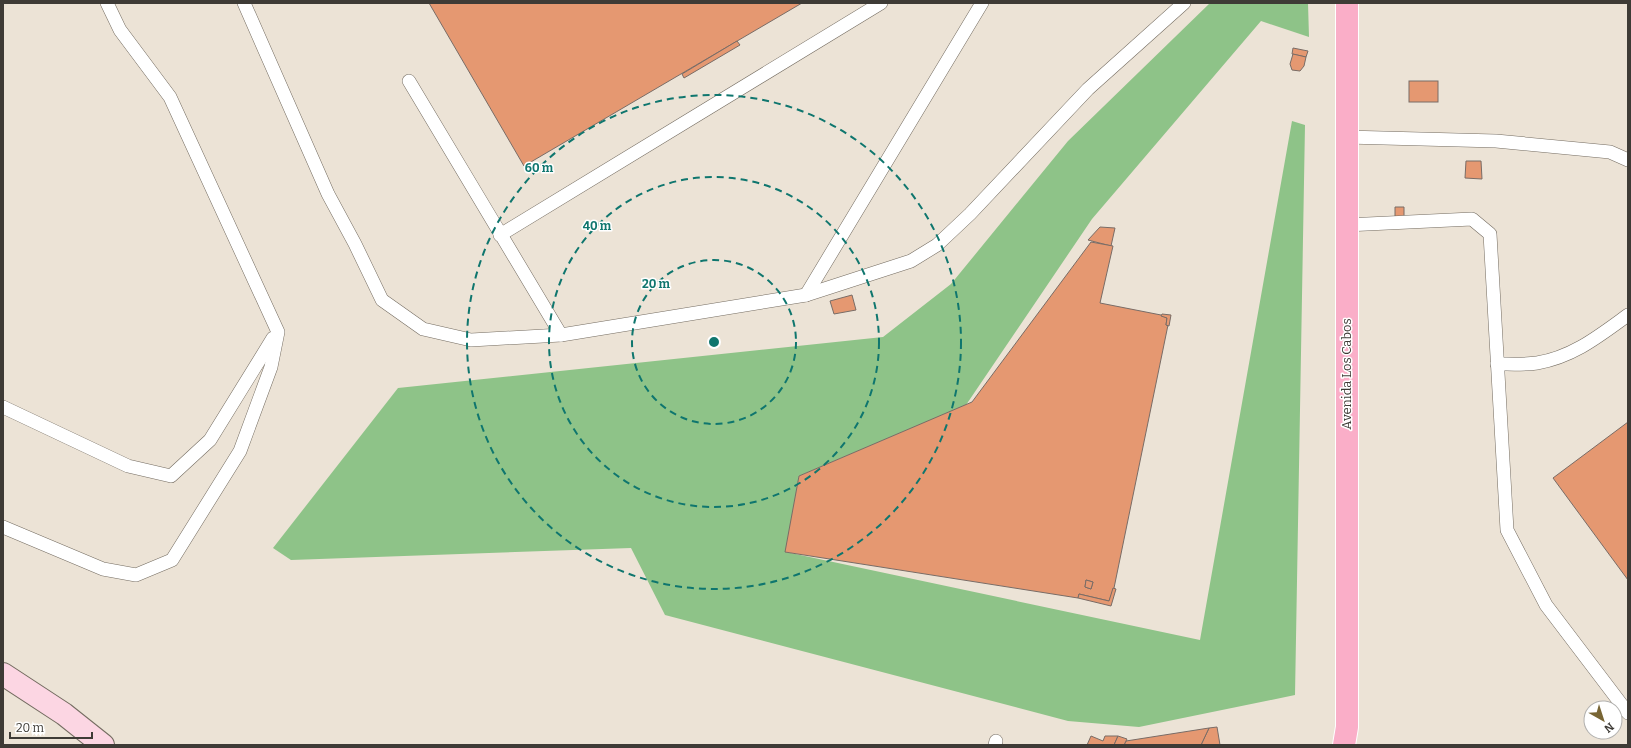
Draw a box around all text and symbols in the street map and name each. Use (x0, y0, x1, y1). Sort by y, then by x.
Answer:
text: 60 m (525, 161, 554, 175)
text: 40 m (583, 219, 612, 233)
text: 20 m (642, 277, 671, 291)
street label: Avenida Los Cabos (1339, 318, 1354, 430)
centre of rings (707, 335, 721, 349)
north arrow (1583, 700, 1623, 740)
scale bar (10, 714, 92, 740)
text: N (1601, 720, 1616, 735)
text: 20 m (16, 721, 45, 735)

